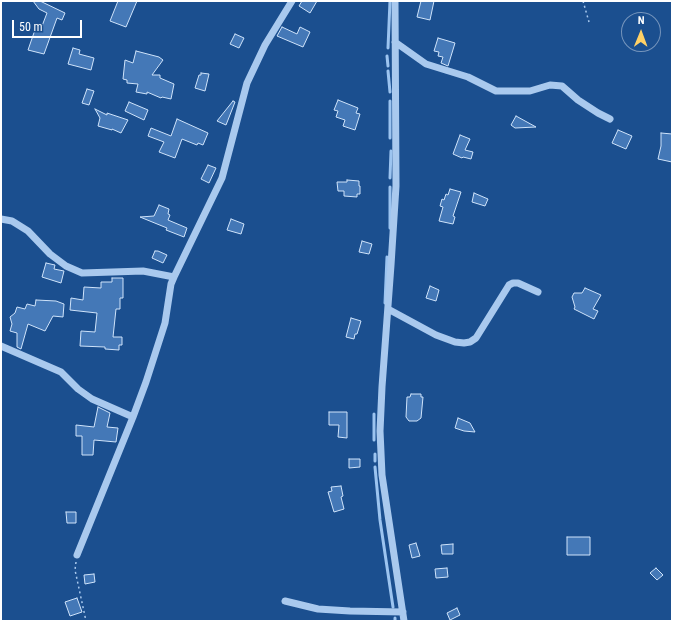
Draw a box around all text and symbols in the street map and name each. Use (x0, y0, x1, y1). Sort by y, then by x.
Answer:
scale bar (14, 12, 84, 38)
north arrow (621, 12, 661, 52)
text: N (638, 14, 645, 27)
text: 50 m (19, 20, 43, 34)

